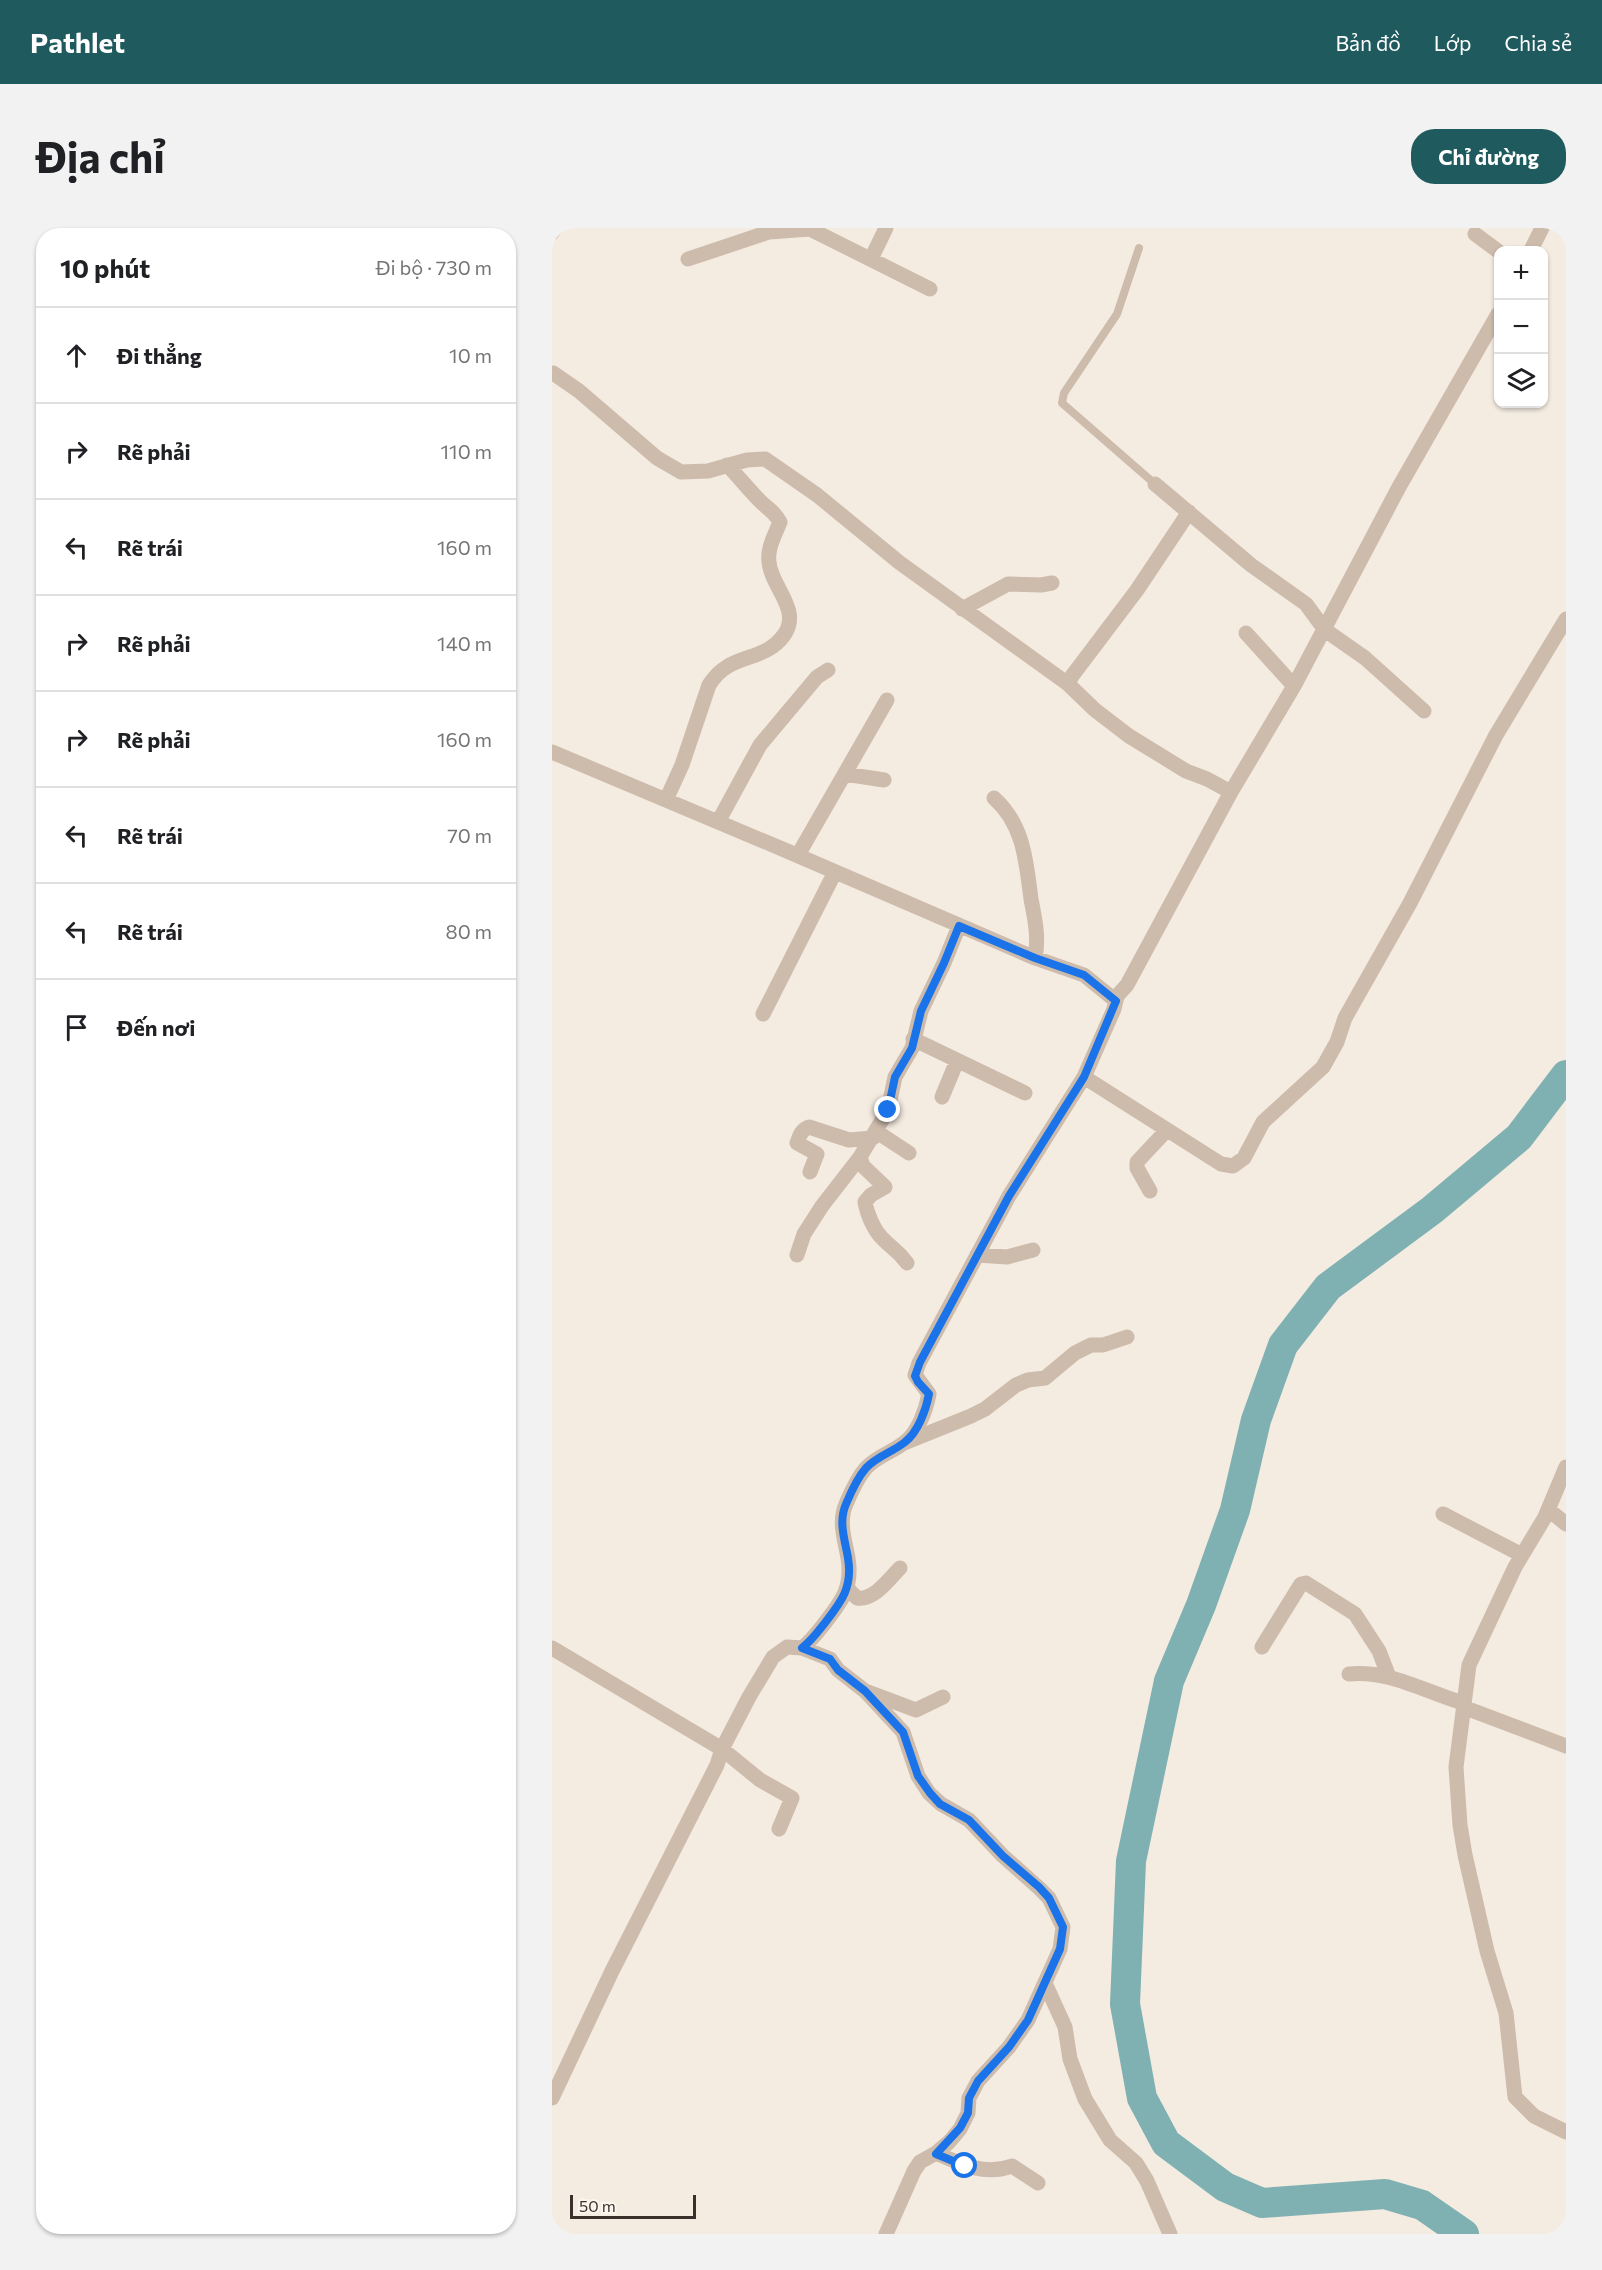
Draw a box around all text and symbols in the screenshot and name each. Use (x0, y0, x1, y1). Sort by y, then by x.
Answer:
text: Pathlet (30, 25, 125, 59)
text: Bản đồ (1336, 30, 1401, 55)
text: Lớp (1434, 30, 1472, 55)
text: Chia sẻ (1505, 30, 1572, 55)
button: Chỉ đường (1411, 129, 1566, 184)
text: Địa chỉ (36, 130, 165, 182)
map controls (1494, 246, 1548, 408)
button: + (1494, 246, 1548, 300)
text: 10 phút (60, 252, 150, 283)
text: Đi bộ · 730 m (376, 255, 492, 279)
button: − (1494, 300, 1548, 354)
icon: ahead (60, 339, 93, 372)
text: Đi thẳng (117, 342, 202, 369)
text: 10 m (449, 343, 492, 367)
button: layers (1494, 354, 1548, 408)
icon: right (60, 435, 93, 468)
text: Rẽ phải (117, 438, 191, 465)
text: 110 m (441, 439, 492, 463)
icon: left (60, 531, 93, 564)
text: Rẽ trái (117, 534, 183, 561)
text: 160 m (437, 535, 492, 559)
icon: right (60, 627, 93, 660)
text: Rẽ phải (117, 630, 191, 657)
text: 140 m (437, 631, 492, 655)
icon: right (60, 723, 93, 756)
text: Rẽ phải (117, 726, 191, 753)
text: 160 m (437, 727, 492, 751)
icon: left (60, 819, 93, 852)
text: Rẽ trái (117, 822, 183, 849)
text: 70 m (447, 823, 492, 847)
icon: left (60, 915, 93, 948)
text: Rẽ trái (117, 918, 183, 945)
text: 80 m (446, 919, 492, 943)
icon: arrive (60, 1011, 93, 1044)
text: Đến nơi (117, 1014, 195, 1041)
route end (874, 1096, 900, 1122)
route start (951, 2152, 977, 2178)
scale bar (570, 2192, 696, 2220)
text: 50 m (579, 2196, 616, 2215)

